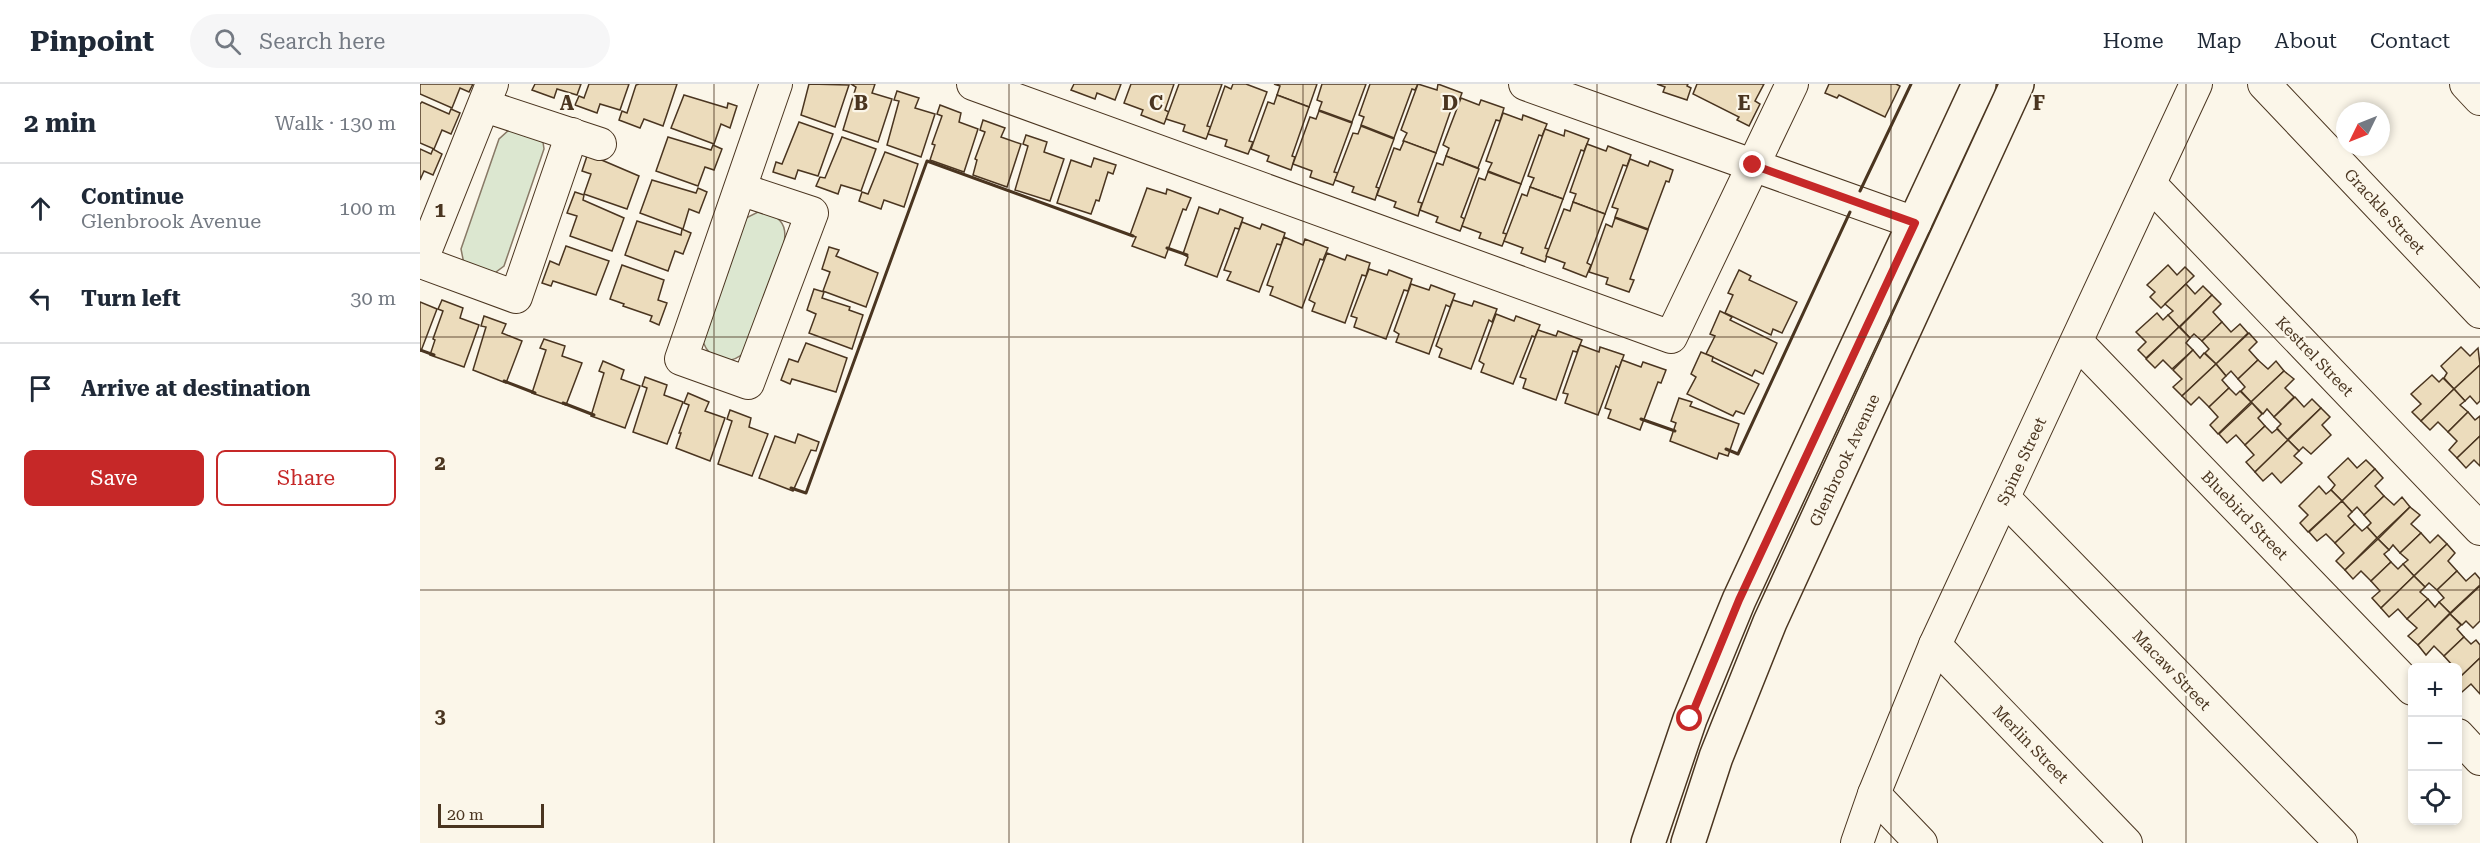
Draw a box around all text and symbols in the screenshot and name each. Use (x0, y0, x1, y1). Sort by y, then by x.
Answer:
search box (190, 14, 610, 68)
text: Pinpoint (30, 25, 154, 58)
icon: search (211, 25, 244, 58)
text: Search here (259, 29, 385, 54)
text: Home (2103, 29, 2164, 53)
text: Map (2197, 29, 2242, 53)
text: About (2275, 29, 2337, 53)
text: Contact (2370, 29, 2450, 53)
text: A (560, 91, 575, 115)
text: B (854, 91, 868, 115)
text: C (1149, 91, 1163, 115)
text: D (1442, 91, 1458, 115)
text: E (1738, 91, 1751, 115)
text: F (2033, 91, 2045, 115)
north arrow (2336, 102, 2390, 156)
text: 2 min (24, 108, 96, 138)
text: Walk · 130 m (275, 111, 396, 135)
route end (1739, 151, 1765, 177)
street label: Grackle Street (2340, 165, 2429, 258)
text: Continue (81, 184, 184, 209)
icon: ahead (24, 192, 57, 225)
text: 100 m (339, 196, 396, 220)
text: 1 (434, 198, 446, 222)
text: Glenbrook Avenue (81, 209, 261, 233)
icon: left (24, 282, 57, 315)
text: Turn left (81, 286, 181, 311)
text: 30 m (350, 286, 396, 310)
street label: Kestrel Street (2272, 312, 2357, 400)
icon: arrive (24, 372, 57, 405)
text: Arrive at destination (81, 376, 310, 401)
street label: Glenbrook Avenue (1805, 391, 1884, 530)
street label: Spine Street (1993, 414, 2050, 508)
button: Save (24, 450, 204, 506)
button: Share (216, 450, 396, 506)
text: 2 (434, 451, 446, 475)
street label: Bluebird Street (2197, 467, 2292, 564)
street label: Macaw Street (2129, 626, 2215, 714)
map controls (2408, 663, 2462, 825)
button: + (2408, 663, 2462, 717)
street label: Merlin Street (1989, 702, 2072, 787)
text: 3 (434, 704, 446, 728)
route start (1676, 705, 1702, 731)
button: − (2408, 717, 2462, 771)
button: locate (2408, 771, 2462, 825)
scale bar (438, 801, 544, 828)
text: 20 m (447, 805, 484, 824)

